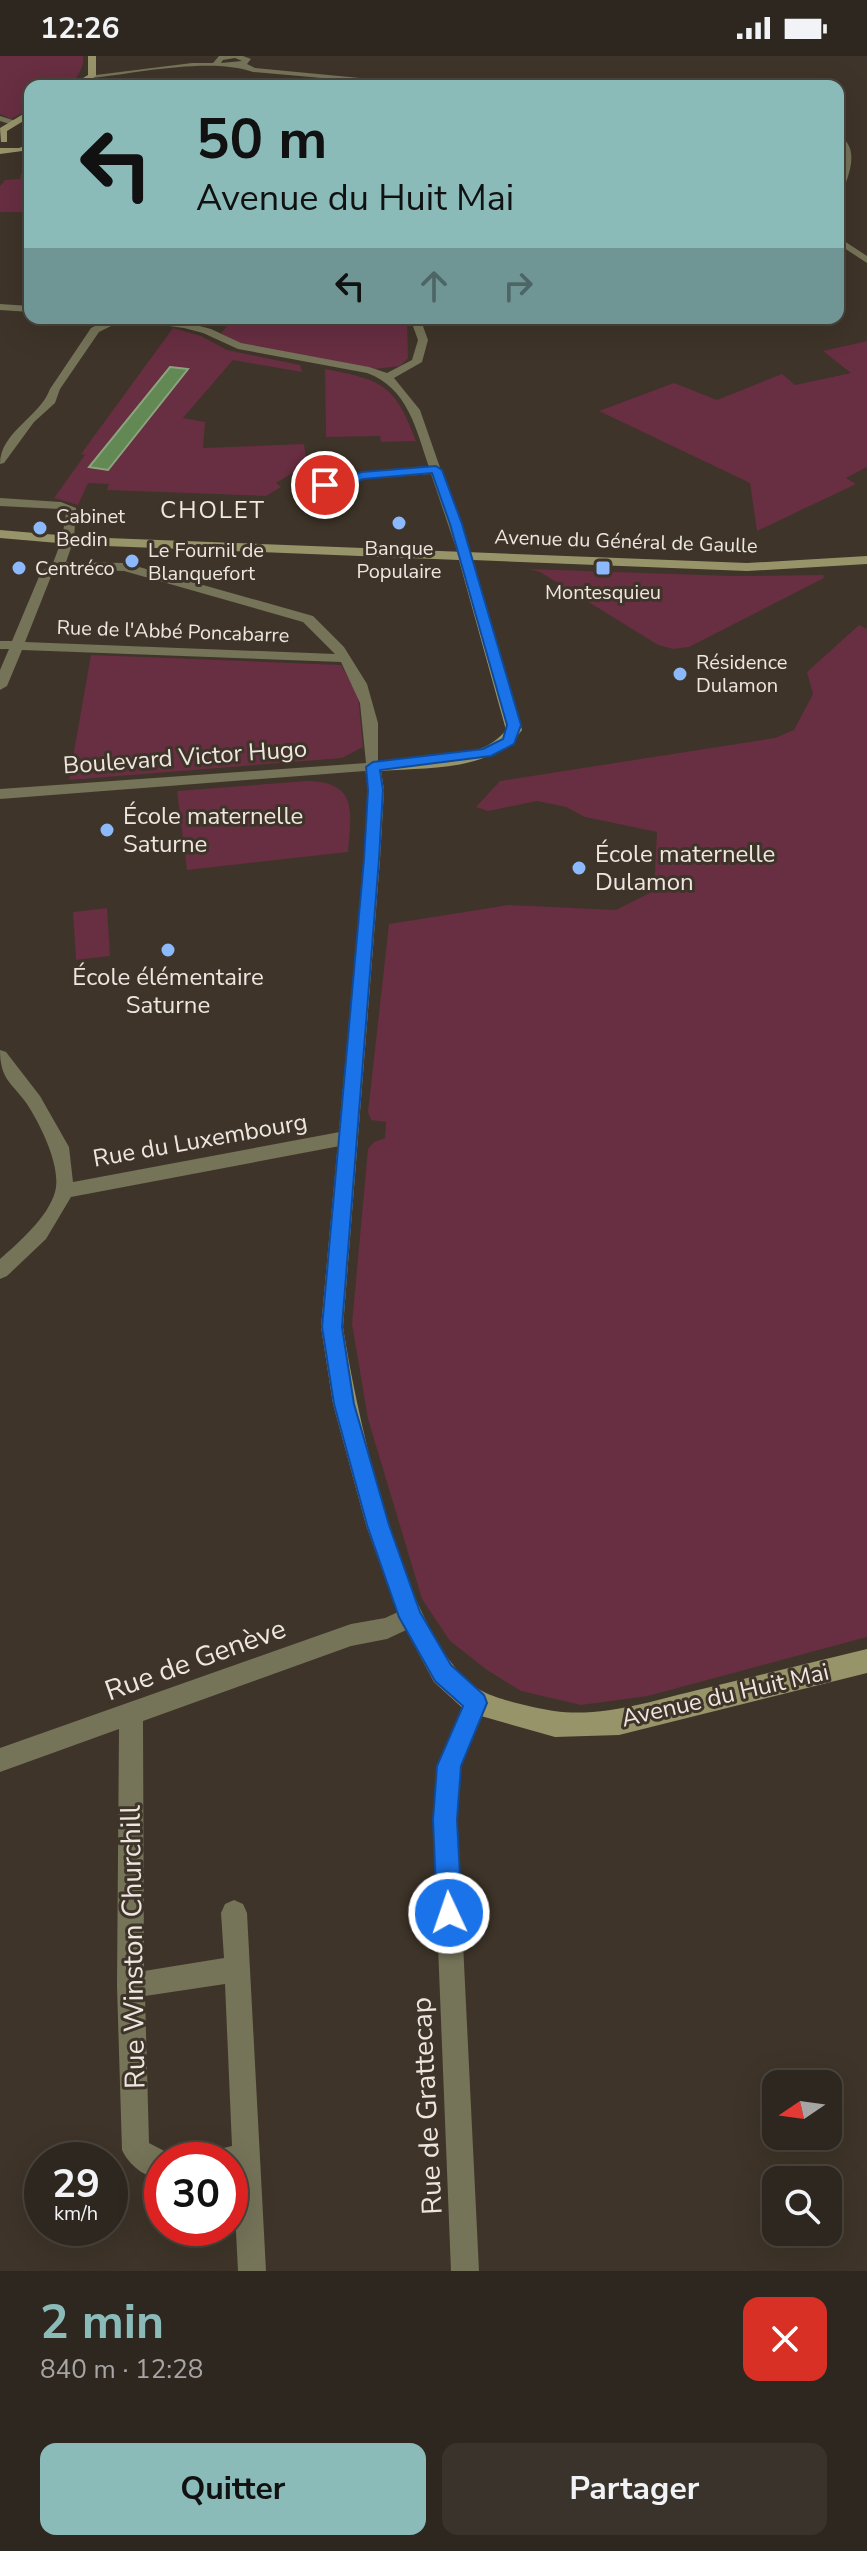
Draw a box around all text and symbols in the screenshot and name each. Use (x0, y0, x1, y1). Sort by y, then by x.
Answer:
text: 12:26 (40, 8, 119, 49)
text: 50 m (196, 101, 327, 178)
icon: left (64, 112, 168, 216)
text: Avenue du Huit Mai (196, 174, 514, 223)
icon: left (328, 264, 372, 308)
icon: ahead (412, 264, 456, 308)
icon: right (496, 264, 540, 308)
pin (291, 451, 359, 519)
icon: arrive (303, 463, 347, 507)
district label: CHOLET (160, 494, 266, 526)
place label: Cabinet Bedin (56, 503, 126, 553)
marker: Banque Populaire (390, 514, 408, 532)
marker: Cabinet Bedin (31, 519, 49, 537)
street label: Avenue du Général de Gaulle (494, 523, 758, 560)
place label: Banque Populaire (356, 535, 442, 585)
place label: Le Fournil de Blanquefort (148, 537, 264, 587)
marker: Le Fournil de Blanquefort (123, 552, 141, 570)
place label: Centréco (35, 555, 115, 582)
marker: Centréco (10, 559, 28, 577)
marker: Montesquieu (594, 559, 612, 577)
place label: Montesquieu (545, 579, 661, 606)
street label: Rue de l'Abbé Poncabarre (56, 614, 290, 649)
place label: Résidence Dulamon (696, 649, 787, 699)
marker: Résidence Dulamon (671, 665, 689, 683)
street label: Boulevard Victor Hugo (62, 732, 308, 782)
place label: École maternelle Saturne (123, 800, 303, 860)
marker: École maternelle Saturne (98, 821, 116, 839)
place label: École maternelle Dulamon (595, 838, 775, 898)
marker: École maternelle Dulamon (570, 859, 588, 877)
marker: École élémentaire Saturne (159, 941, 177, 959)
place label: École élémentaire Saturne (72, 961, 264, 1021)
street label: Rue du Luxembourg (90, 1105, 310, 1175)
street label: Rue de Genève (100, 1610, 291, 1710)
street label: Avenue du Huit Mai (618, 1656, 832, 1734)
street label: Rue Winston Churchill (112, 1804, 154, 2089)
position arrow (407, 1871, 491, 1955)
street label: Rue de Grattecap (402, 1996, 452, 2216)
north arrow (762, 2070, 842, 2150)
map controls (762, 2070, 842, 2246)
speed limit sign: 30 (144, 2142, 248, 2246)
text: 29 (52, 2157, 100, 2211)
button: search (762, 2166, 842, 2246)
text: km/h (54, 2200, 98, 2227)
text: 2 min (40, 2289, 164, 2355)
button: close (743, 2297, 827, 2381)
text: 840 m · 12:28 (40, 2352, 203, 2387)
button: Quitter (40, 2443, 426, 2535)
button: Partager (442, 2443, 827, 2535)

